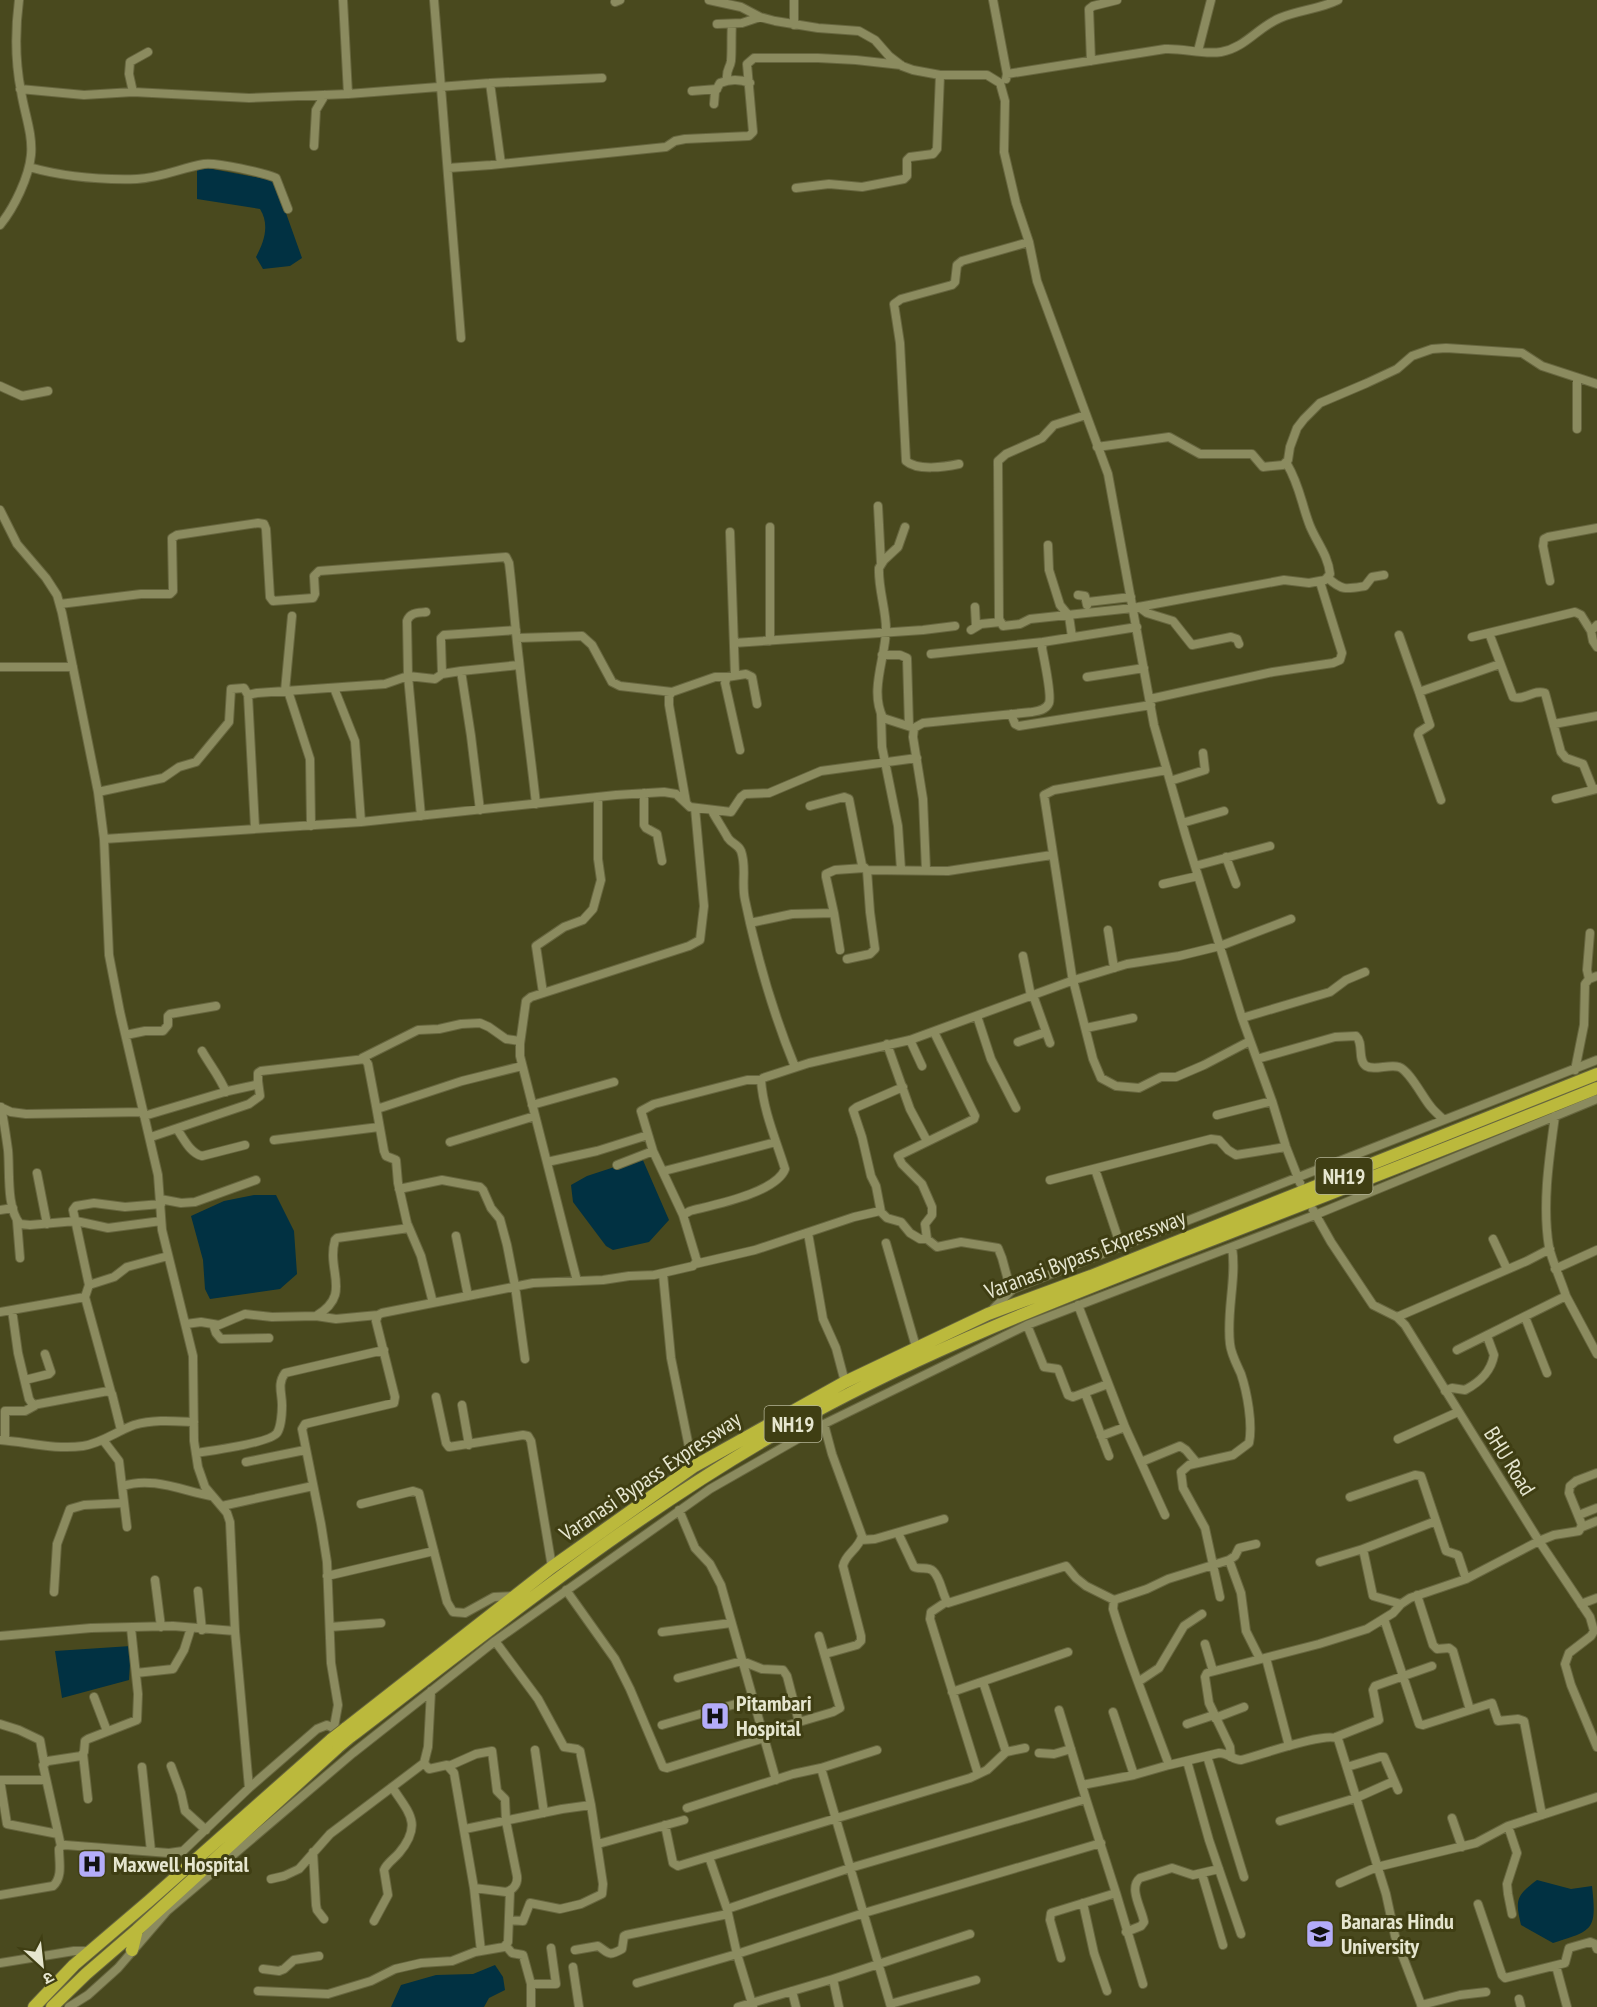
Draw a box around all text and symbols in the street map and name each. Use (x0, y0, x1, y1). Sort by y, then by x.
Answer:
road number: NH19 (1316, 1158, 1372, 1194)
street label: Varanasi Bypass Expressway (980, 1203, 1190, 1306)
street label: Varanasi Bypass Expressway (553, 1404, 747, 1548)
road number: NH19 (764, 1406, 822, 1442)
street label: BHU Road (1478, 1421, 1542, 1501)
place label: Pitambari Hospital (736, 1689, 812, 1742)
hospital icon: Pitambari Hospital (699, 1700, 731, 1732)
hospital icon: Maxwell Hospital (76, 1848, 108, 1880)
place label: Maxwell Hospital (113, 1850, 249, 1878)
place label: Banaras Hindu University (1341, 1907, 1454, 1960)
school or university icon: Banaras Hindu University (1304, 1918, 1336, 1950)
north arrow (12, 1935, 72, 1995)
text: उ (40, 1967, 58, 1990)

